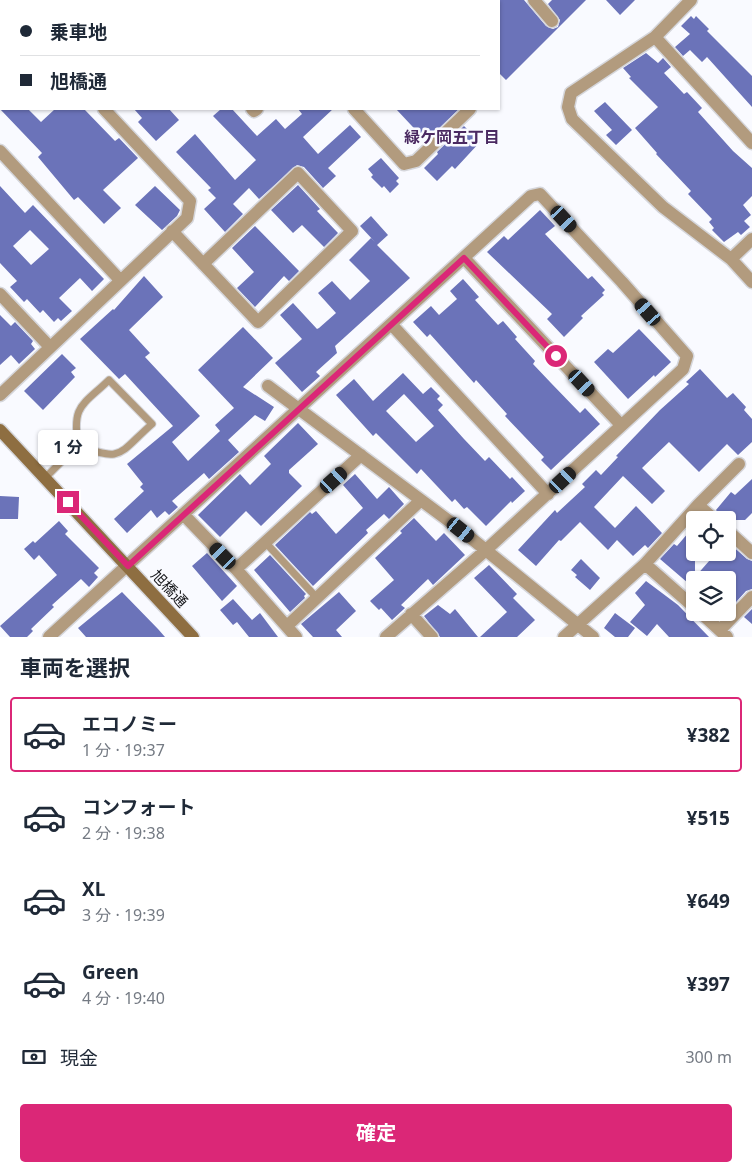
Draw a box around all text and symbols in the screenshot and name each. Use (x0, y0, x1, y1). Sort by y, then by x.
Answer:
text: 乗車地 (50, 19, 107, 45)
text: 旭橋通 (50, 68, 107, 94)
district label: 緑ケ岡五丁目 (404, 126, 500, 148)
car (548, 203, 579, 235)
car (632, 296, 663, 328)
route start (545, 345, 567, 367)
car (566, 367, 597, 399)
callout: 1 分 (38, 430, 98, 464)
text: 1 分 (53, 436, 83, 458)
car (317, 464, 350, 496)
car (546, 464, 579, 496)
route end (57, 491, 79, 513)
map controls (686, 511, 736, 621)
button: locate (686, 511, 736, 561)
car (444, 515, 477, 545)
car (207, 540, 238, 572)
street label: 旭橋通 (147, 565, 193, 611)
button: layers (686, 571, 736, 621)
text: 車両を選択 (20, 652, 130, 682)
text: エコノミー (82, 711, 177, 737)
icon: car (22, 712, 67, 757)
text: ¥382 (687, 722, 730, 748)
text: 1 分 · 19:37 (82, 739, 165, 761)
text: コンフォート (82, 794, 195, 820)
icon: car (22, 795, 67, 840)
text: ¥515 (687, 805, 730, 831)
text: 2 分 · 19:38 (82, 822, 165, 844)
text: XL (82, 876, 105, 902)
icon: car (22, 878, 67, 923)
text: ¥649 (687, 888, 730, 914)
text: 3 分 · 19:39 (82, 904, 165, 926)
text: Green (82, 959, 139, 985)
icon: car (22, 961, 67, 1006)
text: ¥397 (687, 971, 730, 997)
text: 4 分 · 19:40 (82, 987, 165, 1009)
icon: cash (20, 1043, 48, 1071)
text: 現金 (60, 1045, 98, 1071)
text: 300 m (685, 1046, 732, 1068)
button: 確定 (20, 1104, 732, 1162)

